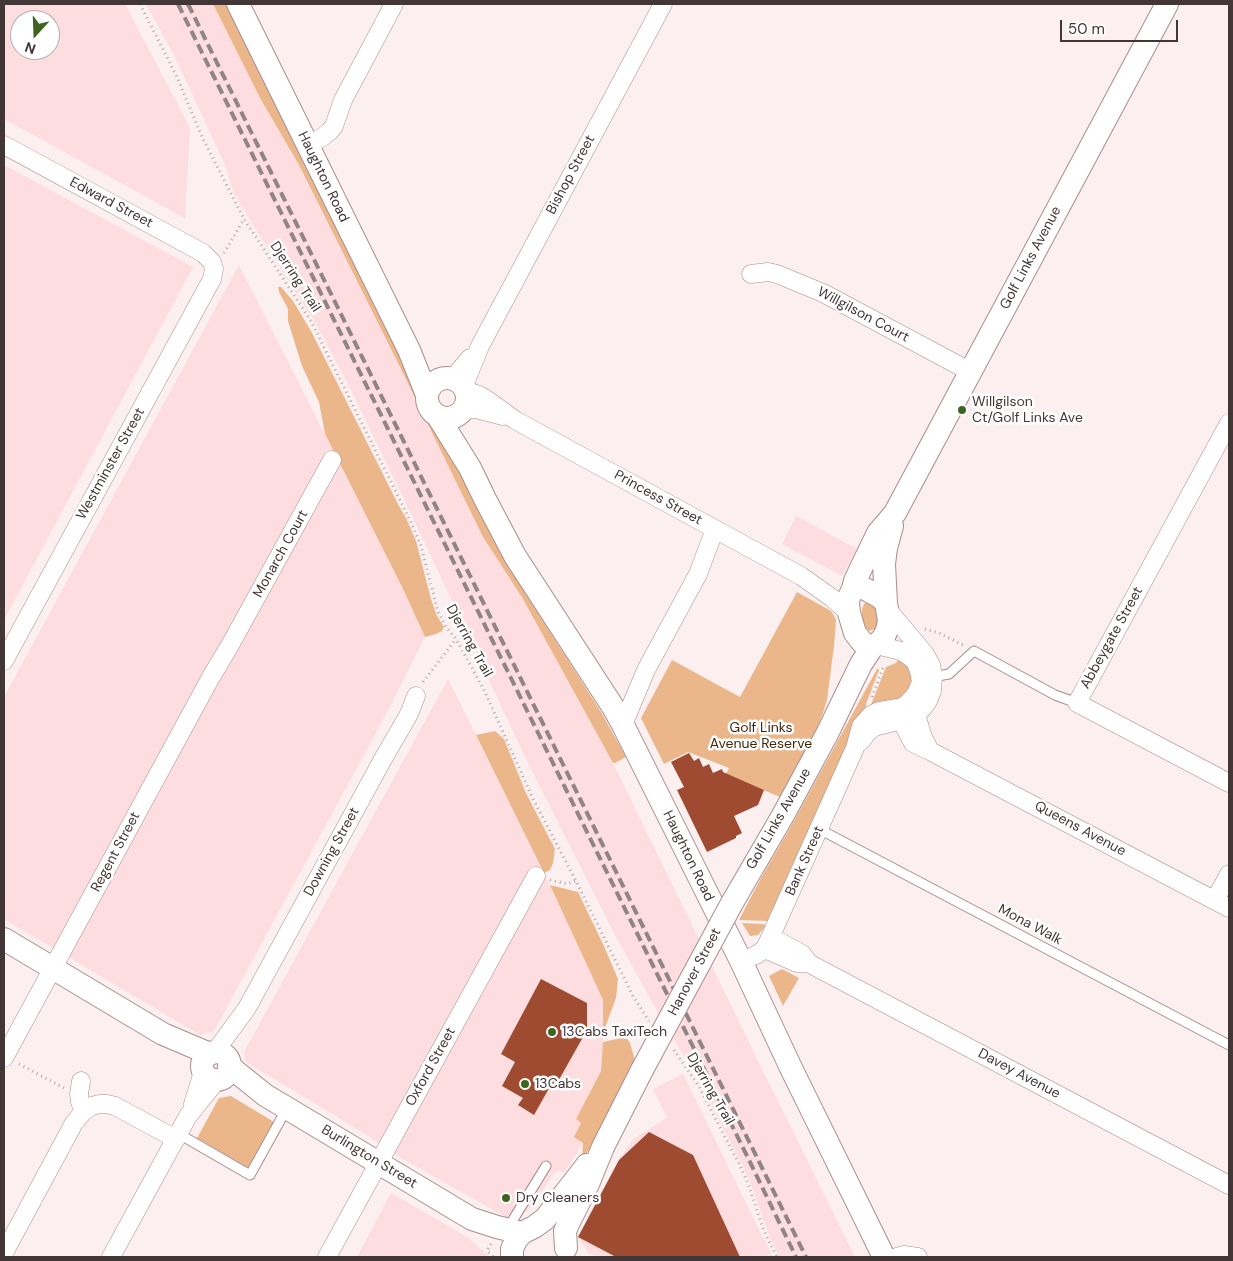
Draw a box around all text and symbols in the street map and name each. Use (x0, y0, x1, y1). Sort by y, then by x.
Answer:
north arrow (10, 10, 60, 60)
scale bar (1063, 10, 1180, 42)
text: 50 m (1068, 19, 1105, 39)
text: N (22, 38, 38, 58)
street label: Haughton Road (294, 129, 352, 225)
street label: Bishop Street (543, 132, 599, 218)
street label: Edward Street (67, 174, 155, 232)
street label: Golf Links Avenue (997, 204, 1065, 312)
street label: Djerring Trail (266, 239, 324, 315)
street label: Willgilson Court (814, 284, 912, 346)
place label: Willgilson Ct/Golf Links Ave (972, 394, 1083, 427)
marker: Willgilson Ct/Golf Links Ave (956, 404, 968, 416)
street label: Westminster Street (73, 405, 149, 523)
street label: Princess Street (611, 467, 705, 529)
street label: Monarch Court (250, 507, 312, 601)
street label: Abbeygate Street (1077, 584, 1147, 692)
street label: Djerring Trail (442, 602, 496, 680)
park label: Golf Links Avenue Reserve (710, 720, 812, 752)
street label: Golf Links Avenue (743, 765, 815, 873)
street label: Queens Avenue (1031, 798, 1129, 860)
street label: Downing Street (301, 805, 363, 899)
street label: Haughton Road (659, 808, 717, 904)
street label: Regent Street (88, 809, 144, 895)
street label: Bank Street (782, 824, 828, 898)
street label: Mona Walk (995, 901, 1065, 949)
street label: Hanover Street (665, 925, 725, 1019)
place label: 13Cabs TaxiTech (562, 1024, 667, 1040)
street label: Oxford Street (402, 1025, 460, 1109)
marker: 13Cabs TaxiTech (546, 1026, 558, 1038)
street label: Davey Avenue (975, 1045, 1063, 1103)
street label: Djerring Trail (683, 1050, 737, 1128)
place label: 13Cabs (535, 1076, 581, 1092)
marker: 13Cabs (519, 1078, 531, 1090)
street label: Burlington Street (318, 1122, 420, 1192)
place label: Dry Cleaners (516, 1190, 599, 1206)
marker: Dry Cleaners (500, 1192, 512, 1204)

